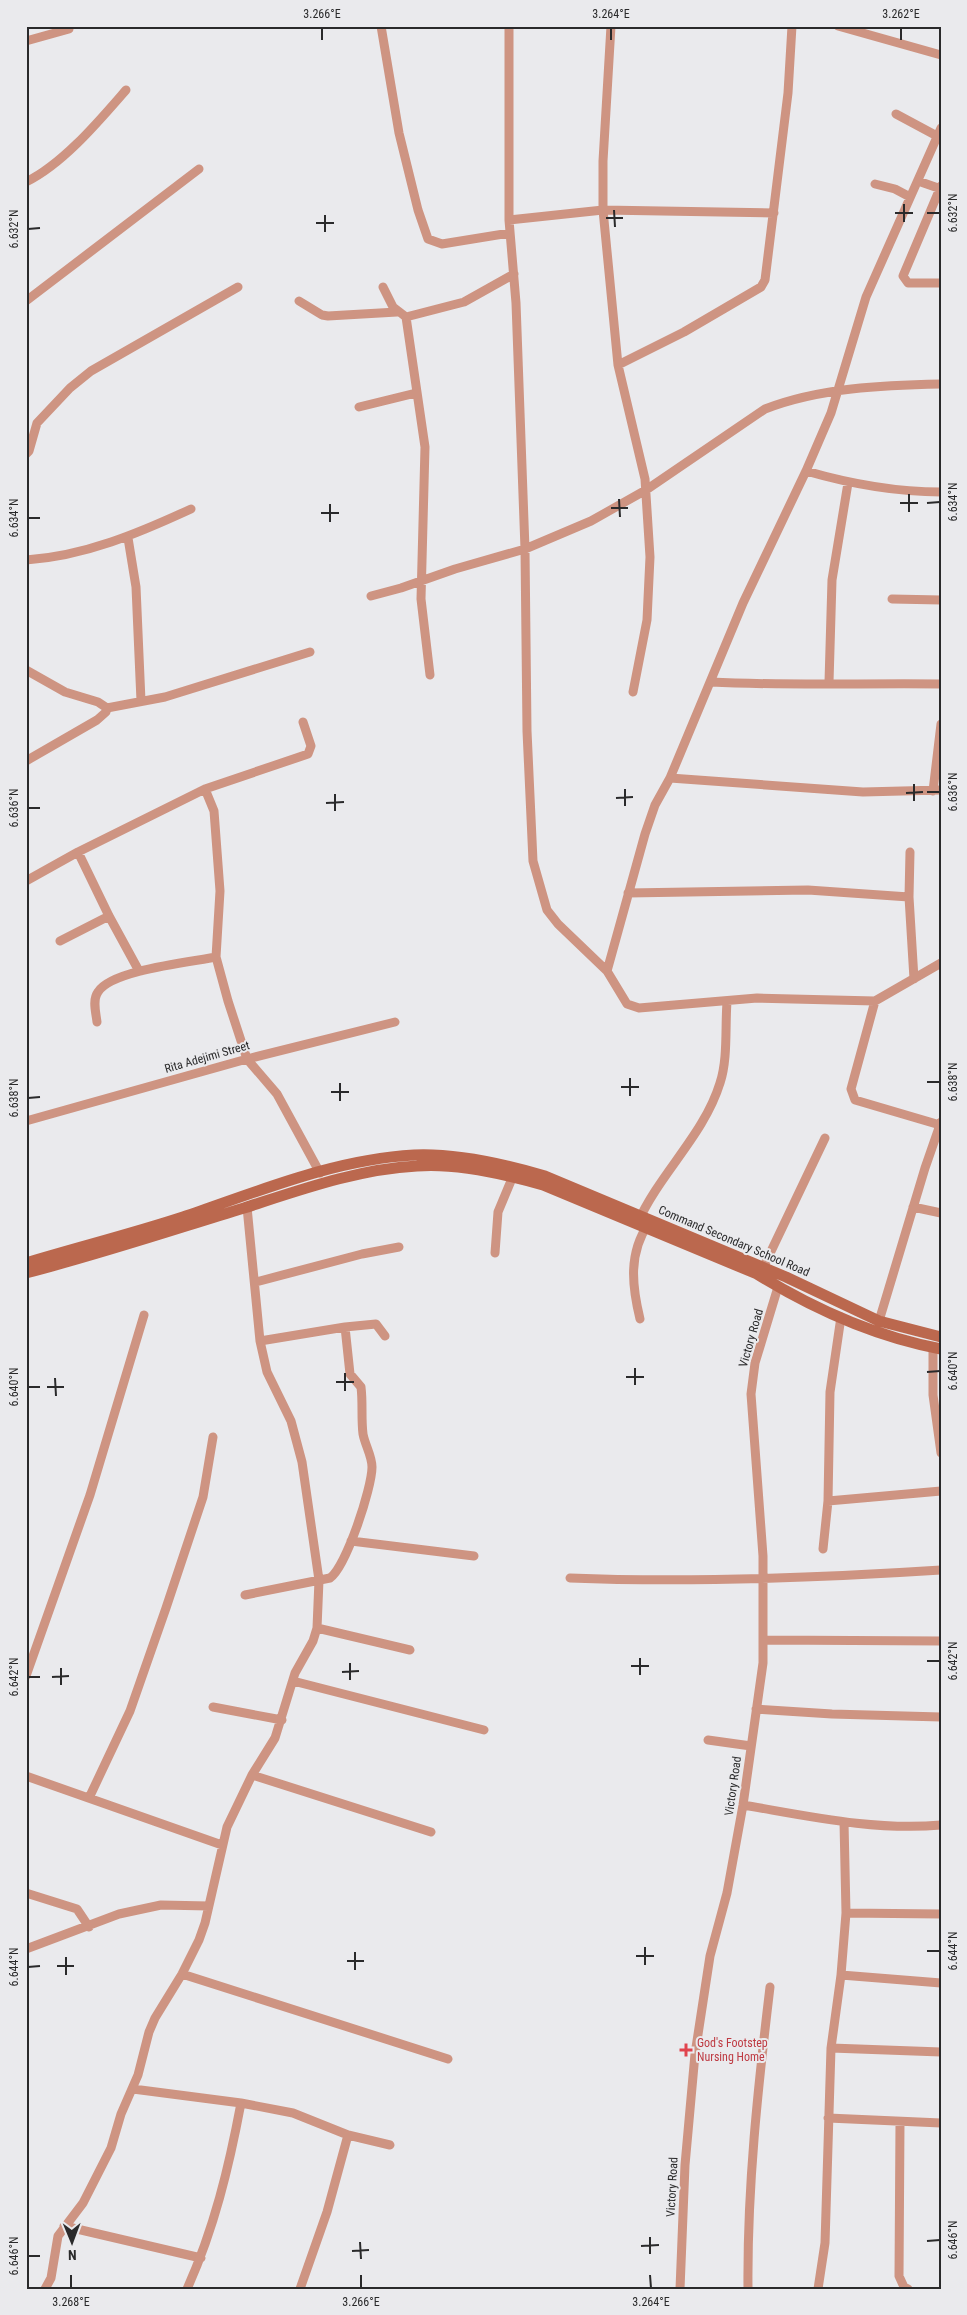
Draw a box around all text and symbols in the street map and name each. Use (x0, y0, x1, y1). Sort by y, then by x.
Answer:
text: 3.266°E (303, 7, 341, 21)
text: 3.264°E (592, 7, 630, 21)
text: 3.262°E (882, 7, 920, 21)
text: 6.632°N (946, 194, 960, 232)
text: 6.632°N (7, 210, 21, 248)
text: 6.634°N (946, 483, 960, 521)
text: 6.634°N (7, 499, 21, 537)
text: 6.636°N (946, 773, 960, 811)
text: 6.636°N (7, 789, 21, 827)
street label: Rita Adejimi Street (163, 1038, 252, 1076)
text: 6.638°N (946, 1063, 960, 1101)
text: 6.638°N (7, 1079, 21, 1117)
street label: Command Secondary School Road (656, 1203, 812, 1279)
street label: Victory Road (736, 1307, 766, 1369)
text: 6.640°N (946, 1352, 960, 1390)
text: 6.640°N (7, 1368, 21, 1406)
text: 6.642°N (946, 1642, 960, 1680)
text: 6.642°N (7, 1658, 21, 1696)
street label: Victory Road (722, 1755, 744, 1817)
text: 6.644°N (946, 1932, 960, 1970)
text: 6.644°N (7, 1948, 21, 1986)
place label: God's Footstep Nursing Home (697, 2036, 768, 2064)
marker: God's Footstep Nursing Home (679, 2043, 693, 2057)
street label: Victory Road (663, 2157, 681, 2217)
north arrow (48, 2218, 98, 2268)
text: 6.646°N (946, 2221, 960, 2259)
text: 6.646°N (7, 2237, 21, 2275)
text: N (68, 2247, 77, 2263)
text: 3.268°E (52, 2295, 90, 2309)
text: 3.266°E (342, 2295, 380, 2309)
text: 3.264°E (632, 2295, 670, 2309)

